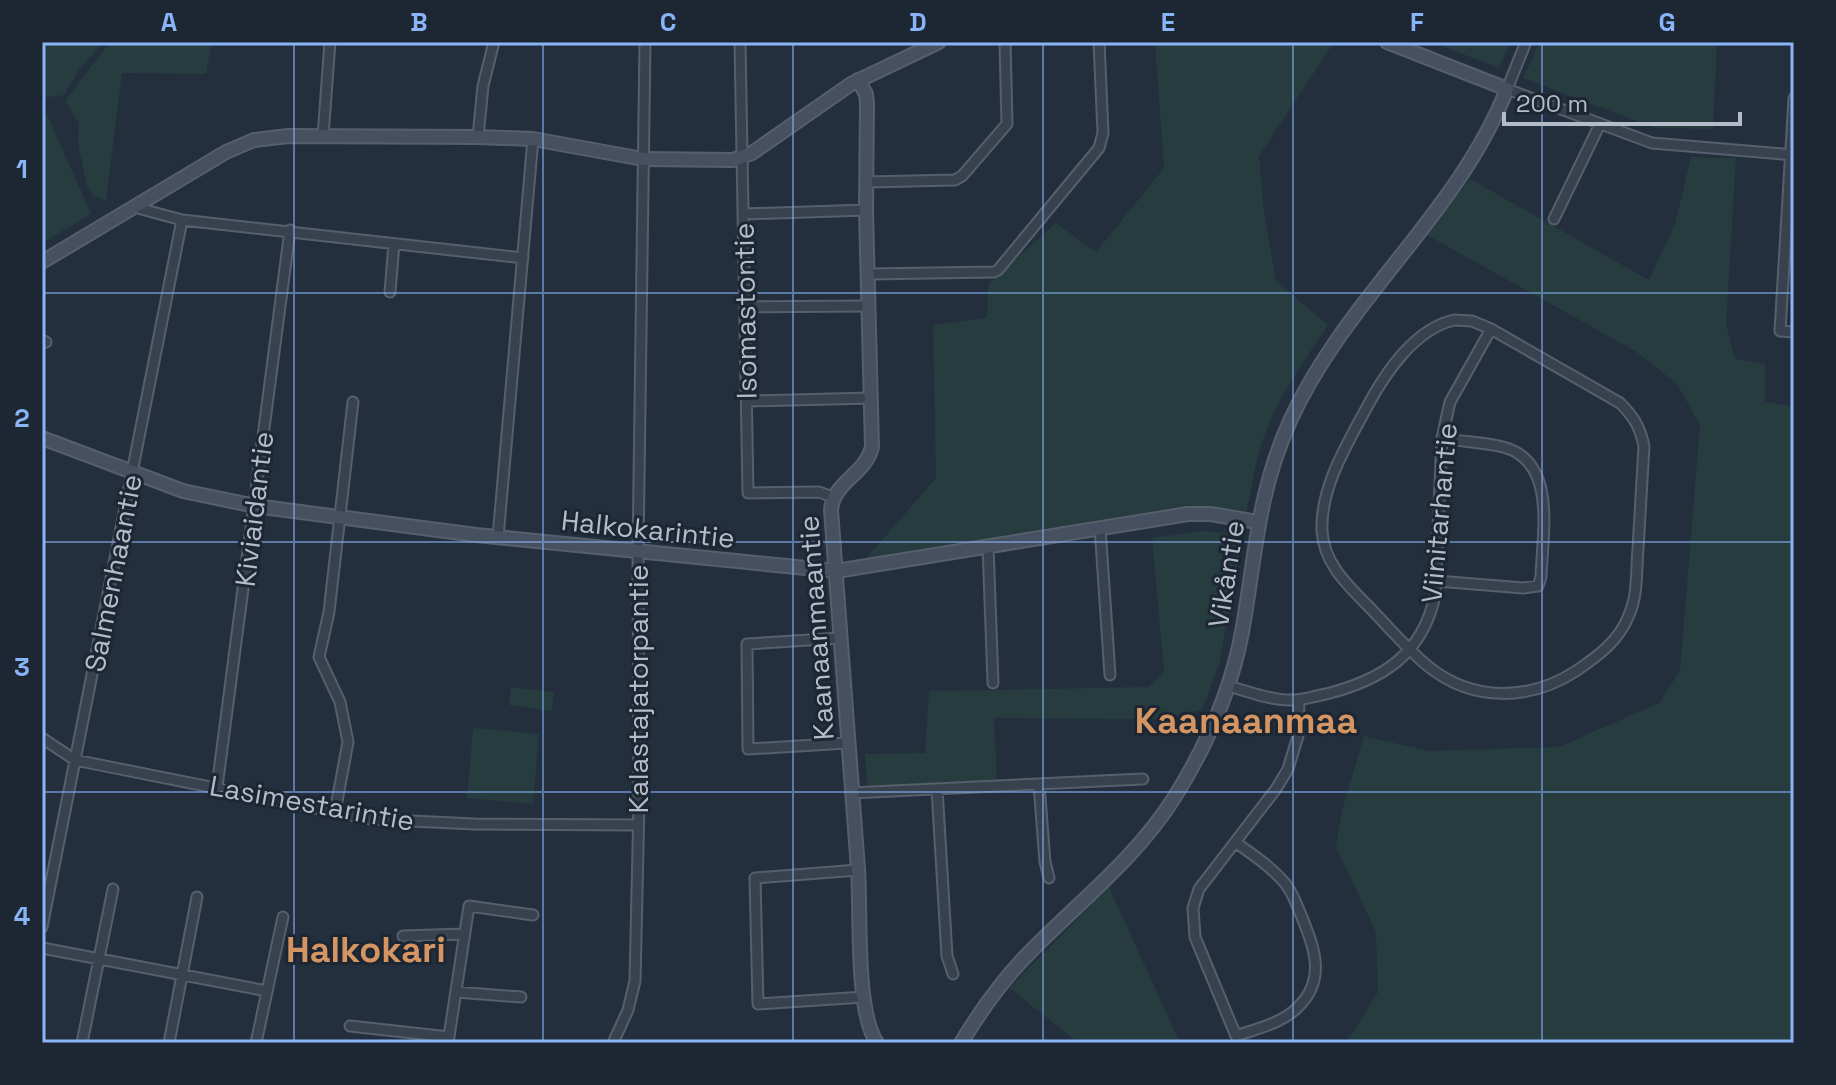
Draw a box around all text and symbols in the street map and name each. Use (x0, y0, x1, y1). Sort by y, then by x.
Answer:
text: A (161, 5, 178, 39)
text: B (410, 5, 428, 39)
text: C (660, 5, 676, 39)
text: D (909, 5, 927, 39)
text: E (1161, 5, 1175, 39)
text: F (1410, 5, 1424, 39)
text: G (1658, 5, 1676, 39)
scale bar (1504, 76, 1740, 126)
text: 200 m (1516, 88, 1588, 119)
text: 1 (16, 152, 28, 186)
street label: Isomastontie (725, 223, 765, 399)
text: 2 (14, 401, 30, 435)
street label: Viinitarhantie (1413, 421, 1465, 605)
street label: Kiviaidantie (227, 429, 281, 589)
street label: Salmenhaantie (76, 471, 150, 675)
street label: Halkokarintie (559, 502, 737, 556)
street label: Kaanaanmaantie (790, 514, 842, 742)
street label: Vikåntie (1200, 518, 1252, 630)
street label: Kalastajatorpantie (620, 565, 656, 813)
text: 3 (14, 650, 30, 684)
district label: Kaanaanmaa (1135, 698, 1357, 744)
street label: Lasimestarintie (207, 767, 417, 839)
text: 4 (14, 899, 30, 933)
district label: Halkokari (286, 927, 446, 973)

